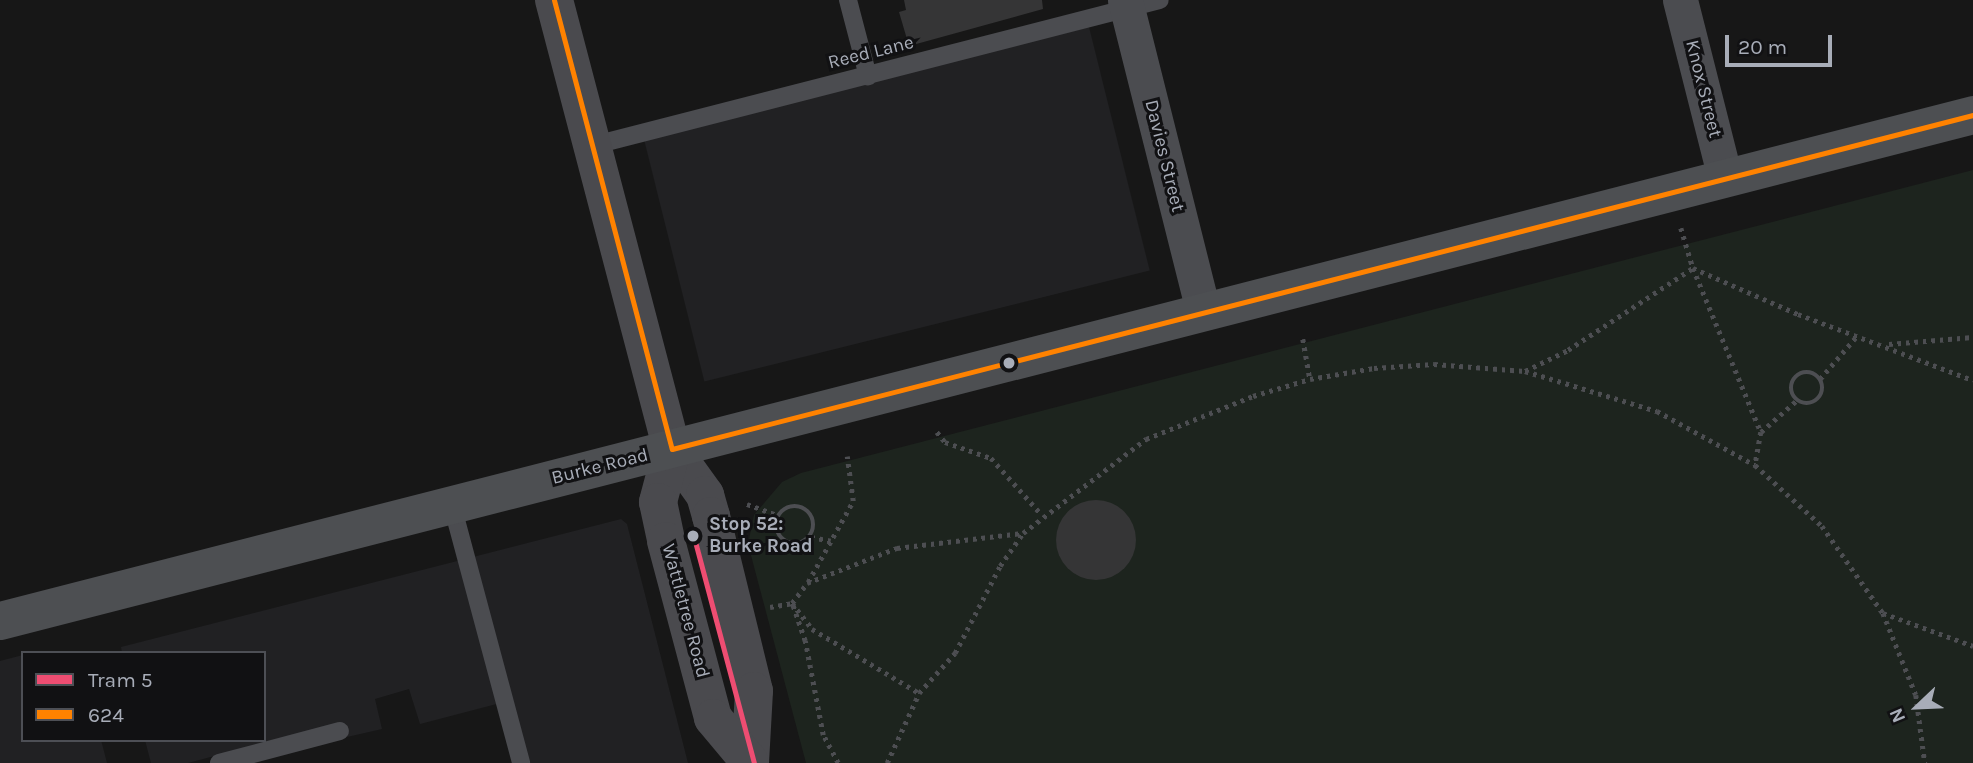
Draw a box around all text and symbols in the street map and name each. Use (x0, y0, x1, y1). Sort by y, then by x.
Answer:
scale bar (1728, 21, 1835, 65)
street label: Reed Lane (826, 31, 916, 75)
text: 20 m (1738, 35, 1787, 59)
street label: Knox Street (1680, 38, 1726, 140)
street label: Davies Street (1139, 98, 1189, 214)
unlabelled marker (1002, 356, 1016, 370)
street label: Burke Road (549, 444, 651, 490)
place label: Stop 52: Burke Road (709, 514, 813, 558)
marker: Stop 52: Burke Road (683, 526, 703, 546)
street label: Wattletree Road (656, 541, 714, 681)
legend (21, 651, 266, 742)
text: Tram 5 (88, 668, 153, 692)
north arrow (1882, 672, 1952, 742)
text: 624 (88, 703, 124, 727)
text: N (1885, 705, 1910, 726)

